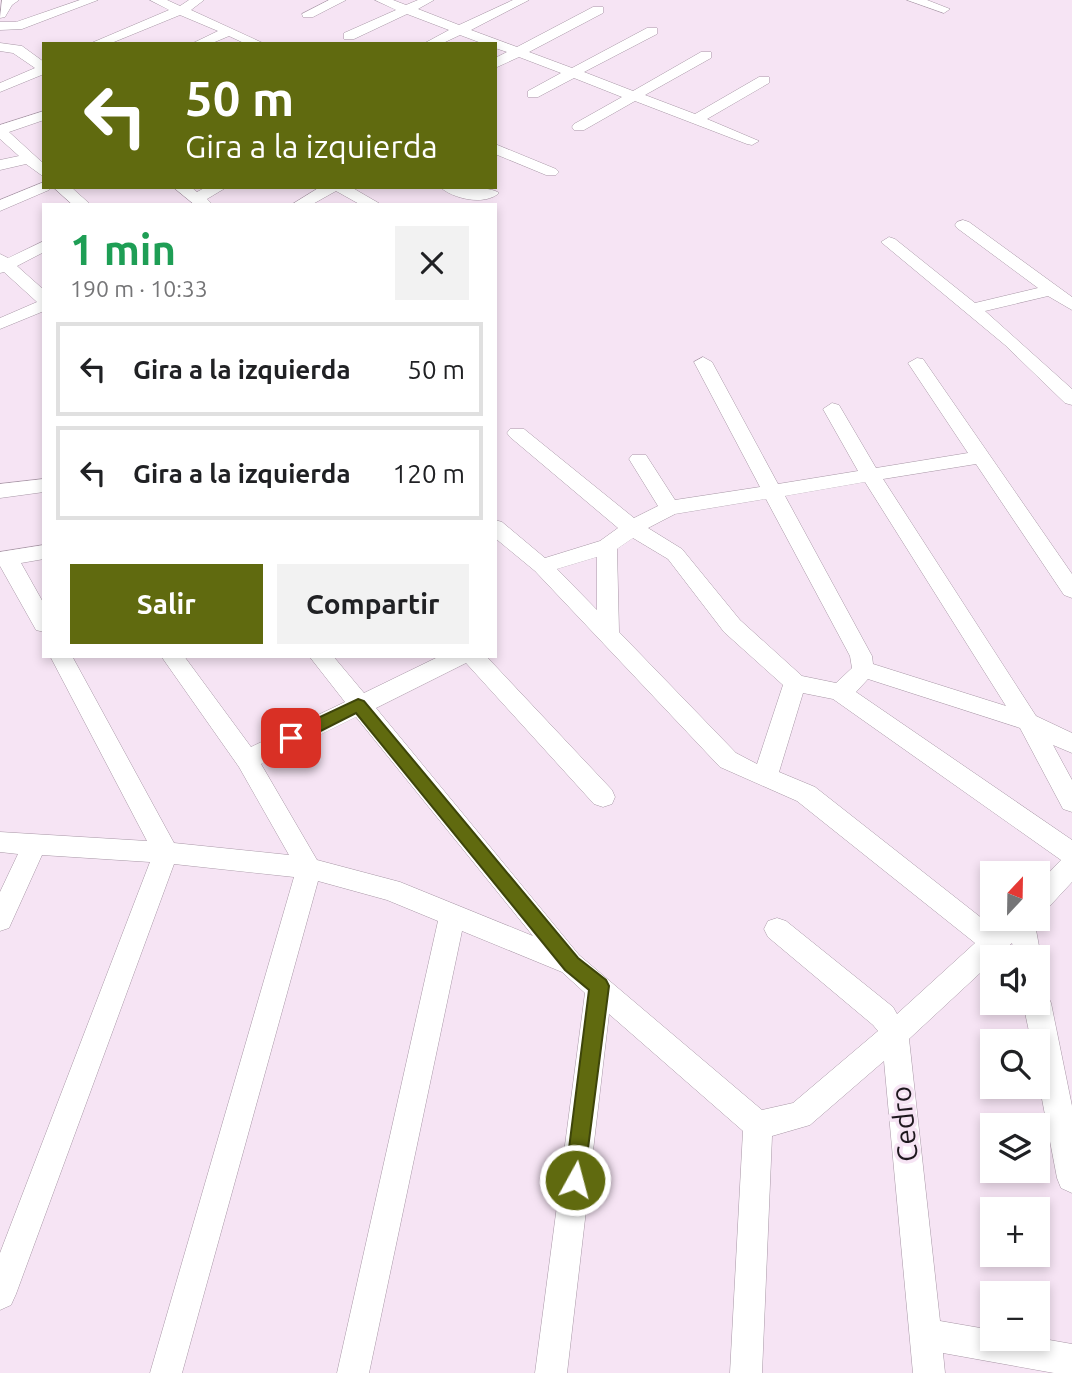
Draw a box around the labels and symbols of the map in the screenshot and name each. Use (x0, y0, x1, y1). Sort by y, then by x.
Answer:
pin (261, 708, 321, 768)
north arrow (980, 861, 1050, 931)
street label: Cedro (884, 1085, 923, 1163)
position arrow (538, 1143, 612, 1217)

